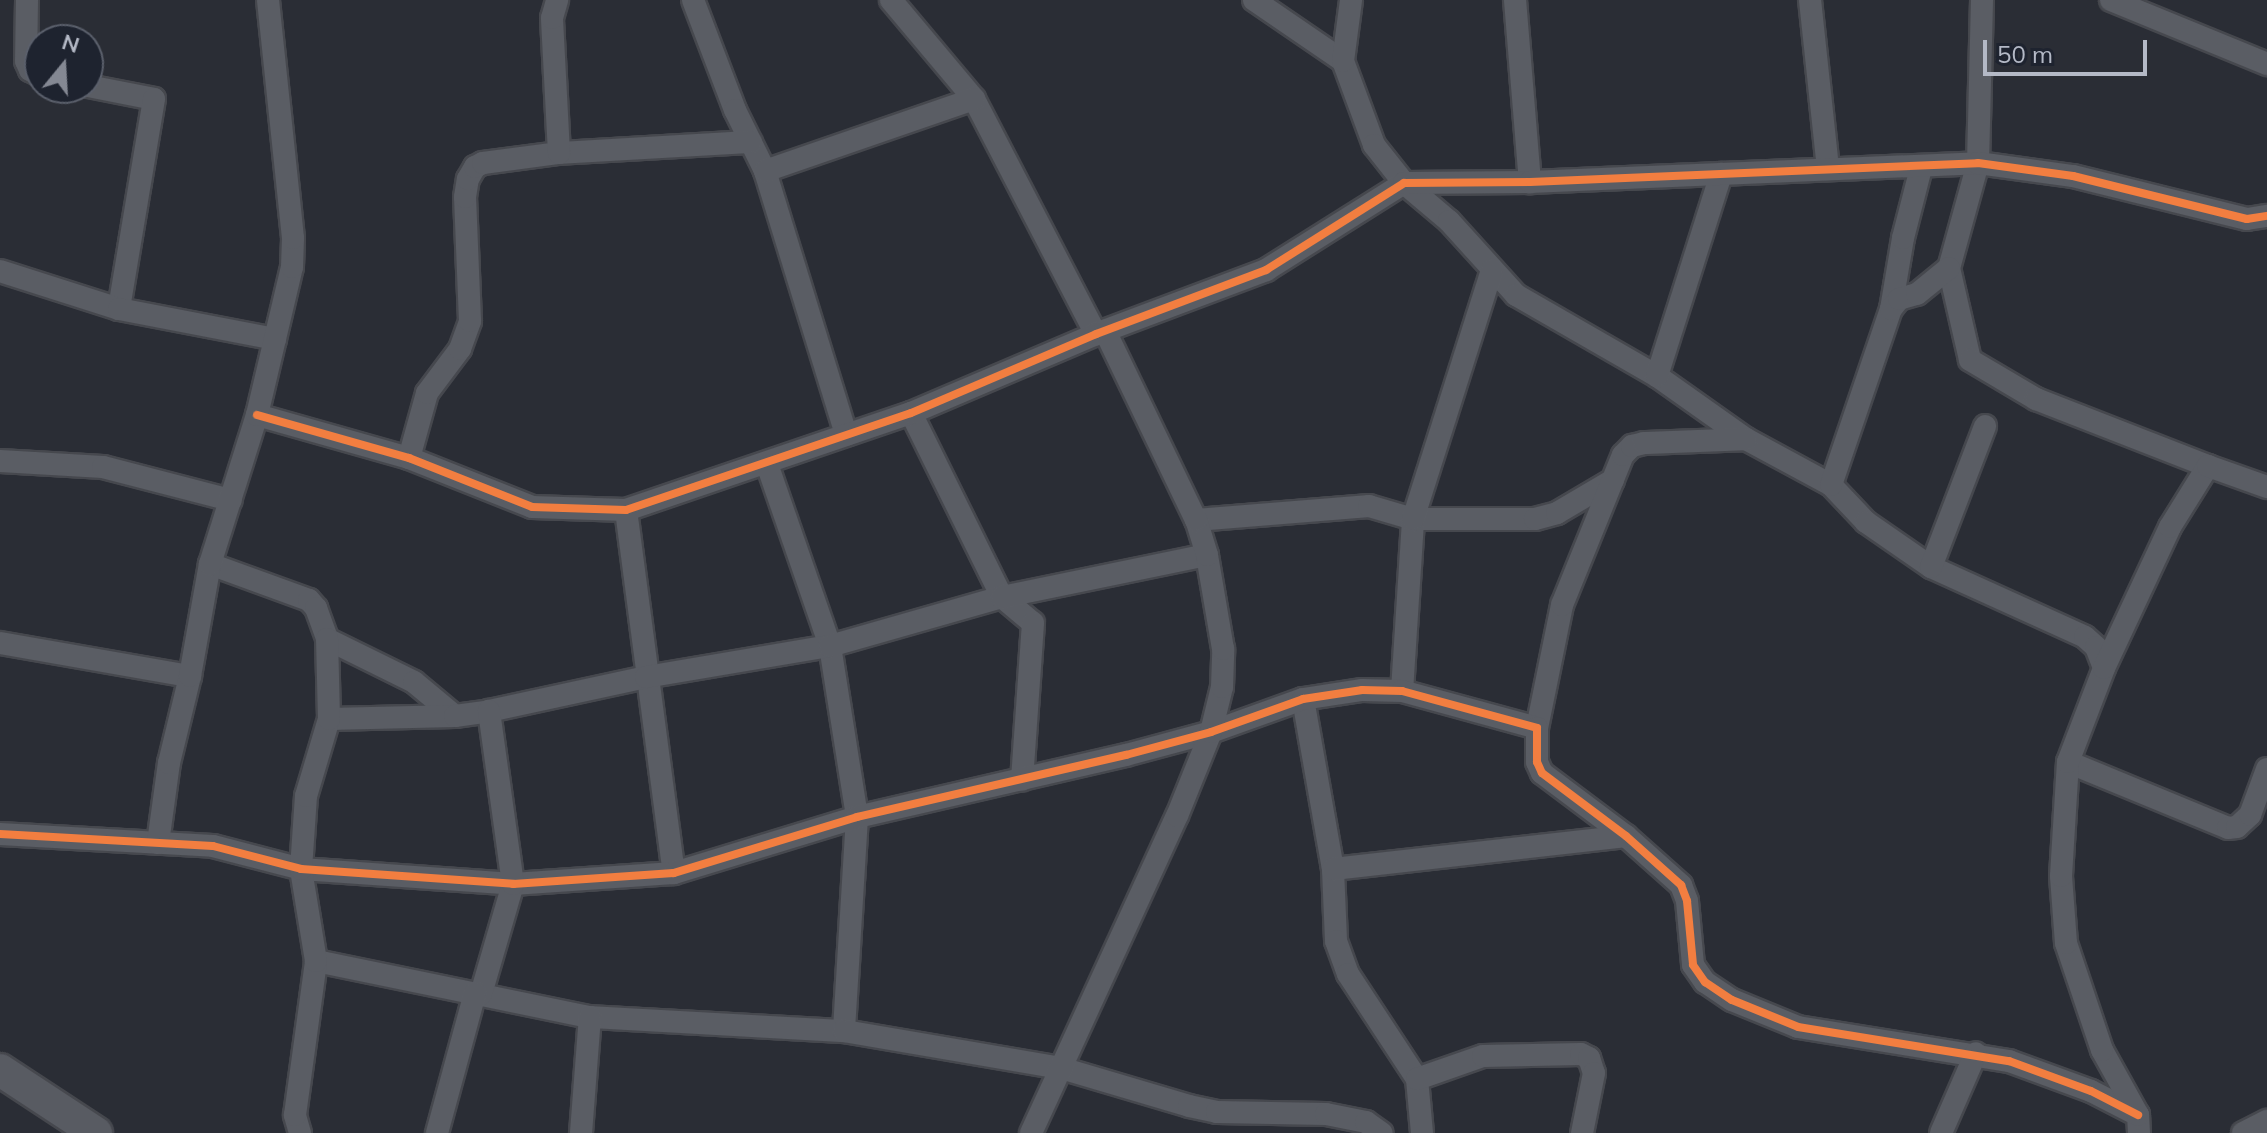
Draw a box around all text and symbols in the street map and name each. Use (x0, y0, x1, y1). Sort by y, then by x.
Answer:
north arrow (24, 24, 104, 104)
scale bar (1987, 24, 2151, 74)
text: N (59, 27, 83, 59)
text: 50 m (1997, 39, 2053, 69)

